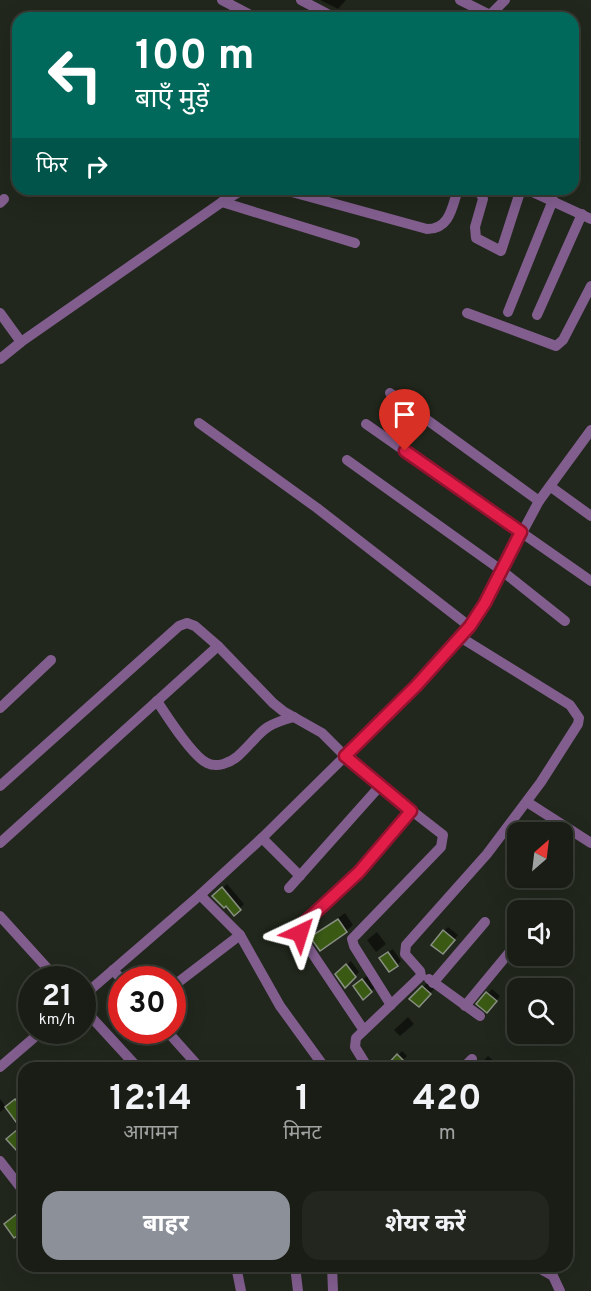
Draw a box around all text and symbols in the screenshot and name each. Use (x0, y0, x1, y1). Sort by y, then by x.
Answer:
text: 100 m (135, 31, 254, 84)
icon: left (36, 36, 114, 114)
text: बाएँ मुड़ें (135, 83, 209, 117)
icon: right (80, 150, 113, 183)
text: फिर (36, 153, 68, 180)
pin (379, 389, 430, 451)
icon: arrive (388, 398, 421, 431)
north arrow (507, 822, 573, 888)
map controls (507, 822, 573, 1044)
button: sound (507, 900, 573, 966)
position arrow (268, 901, 332, 965)
speed limit sign: 30 (108, 966, 186, 1044)
button: search (507, 978, 573, 1044)
text: 21 (42, 979, 72, 1016)
text: km/h (39, 1011, 75, 1030)
text: 12:14 (109, 1077, 192, 1123)
text: 1 (295, 1077, 310, 1123)
text: 420 (413, 1077, 482, 1123)
text: आगमन (123, 1121, 178, 1147)
text: मिनट (283, 1121, 322, 1147)
text: m (439, 1121, 456, 1147)
button: बाहर (42, 1191, 290, 1260)
button: शेयर करें (302, 1191, 549, 1260)

